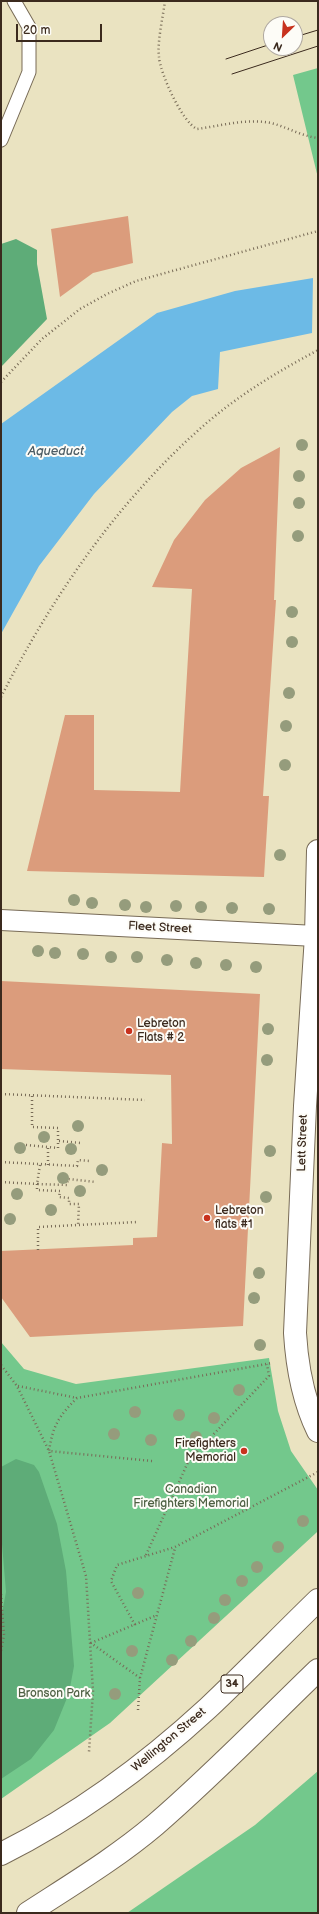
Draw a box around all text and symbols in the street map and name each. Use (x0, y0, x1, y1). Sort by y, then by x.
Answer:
scale bar (18, 16, 104, 42)
north arrow (263, 16, 303, 56)
text: 20 m (23, 23, 50, 38)
text: N (272, 39, 285, 54)
water label: Aqueduct (28, 444, 84, 460)
street label: Fleet Street (128, 919, 192, 937)
place label: Lebreton Flats # 2 (137, 1017, 186, 1045)
marker: Lebreton Flats # 2 (124, 1026, 134, 1036)
street label: Lett Street (295, 1114, 311, 1172)
place label: Lebreton flats #1 (215, 1204, 264, 1232)
marker: Lebreton flats #1 (202, 1213, 212, 1223)
place label: Firefighters Memorial (175, 1437, 236, 1465)
marker: Firefighters Memorial (239, 1446, 249, 1456)
park label: Canadian Firefighters Memorial (133, 1483, 249, 1511)
road number: 34 (221, 1675, 243, 1693)
park label: Bronson Park (18, 1687, 90, 1701)
street label: Wellington Street (129, 1705, 209, 1775)

